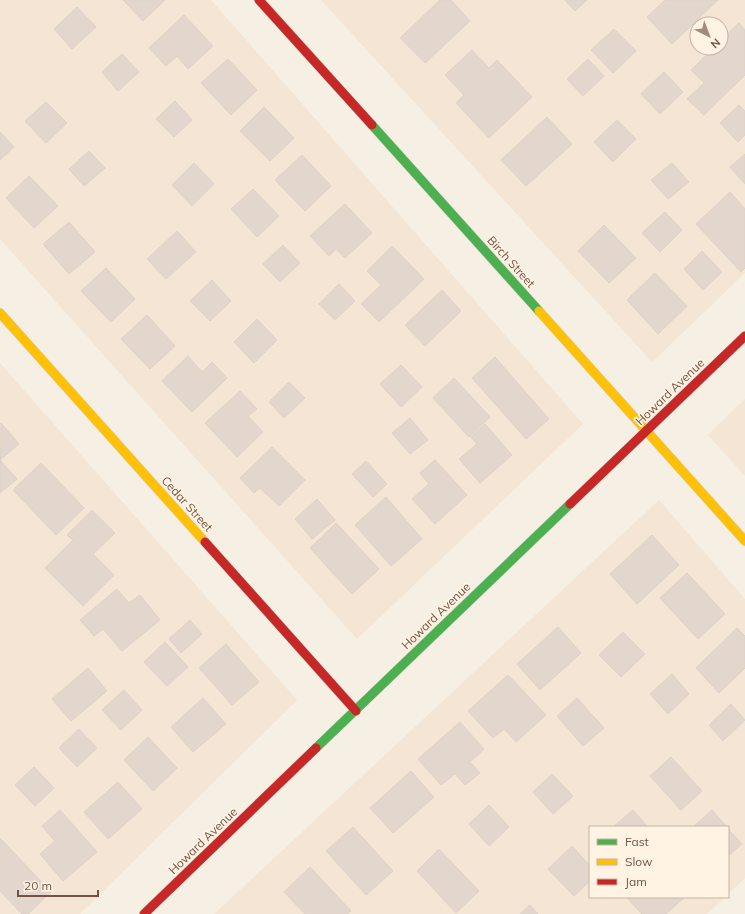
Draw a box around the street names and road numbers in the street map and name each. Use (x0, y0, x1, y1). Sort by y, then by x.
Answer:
street label: Birch Street (484, 233, 539, 291)
street label: Howard Avenue (632, 355, 707, 428)
street label: Cedar Street (159, 473, 216, 534)
street label: Howard Avenue (398, 579, 473, 652)
street label: Howard Avenue (165, 804, 240, 877)

